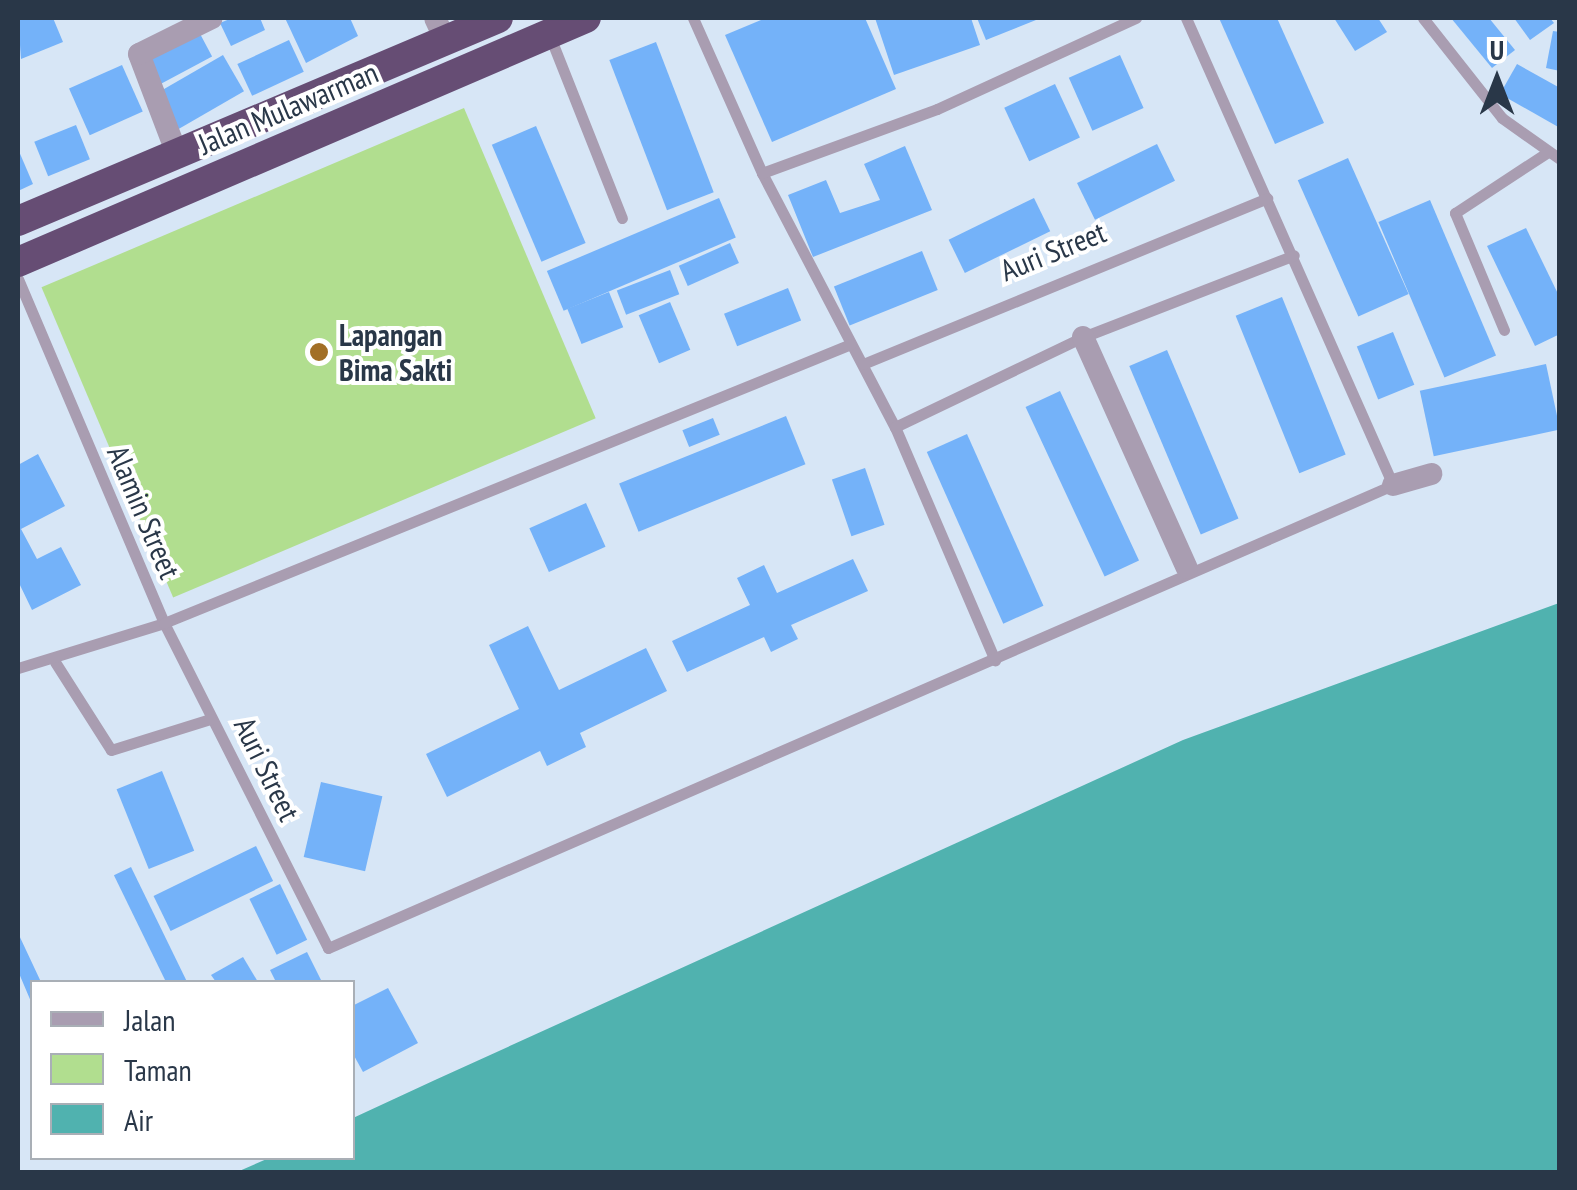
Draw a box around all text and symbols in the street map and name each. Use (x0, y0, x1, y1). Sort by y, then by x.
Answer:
north arrow (1447, 30, 1547, 130)
text: U (1490, 31, 1504, 68)
street label: Jalan Mulawarman (193, 54, 383, 162)
street label: Auri Street (995, 214, 1111, 288)
place label: Lapangan Bima Sakti (339, 317, 452, 388)
marker: Lapangan Bima Sakti (308, 341, 330, 363)
street label: Alamin Street (100, 440, 188, 584)
street label: Auri Street (227, 711, 307, 827)
legend (30, 980, 355, 1160)
text: Jalan (124, 1000, 175, 1039)
text: Taman (124, 1050, 192, 1089)
text: Air (124, 1100, 153, 1139)

